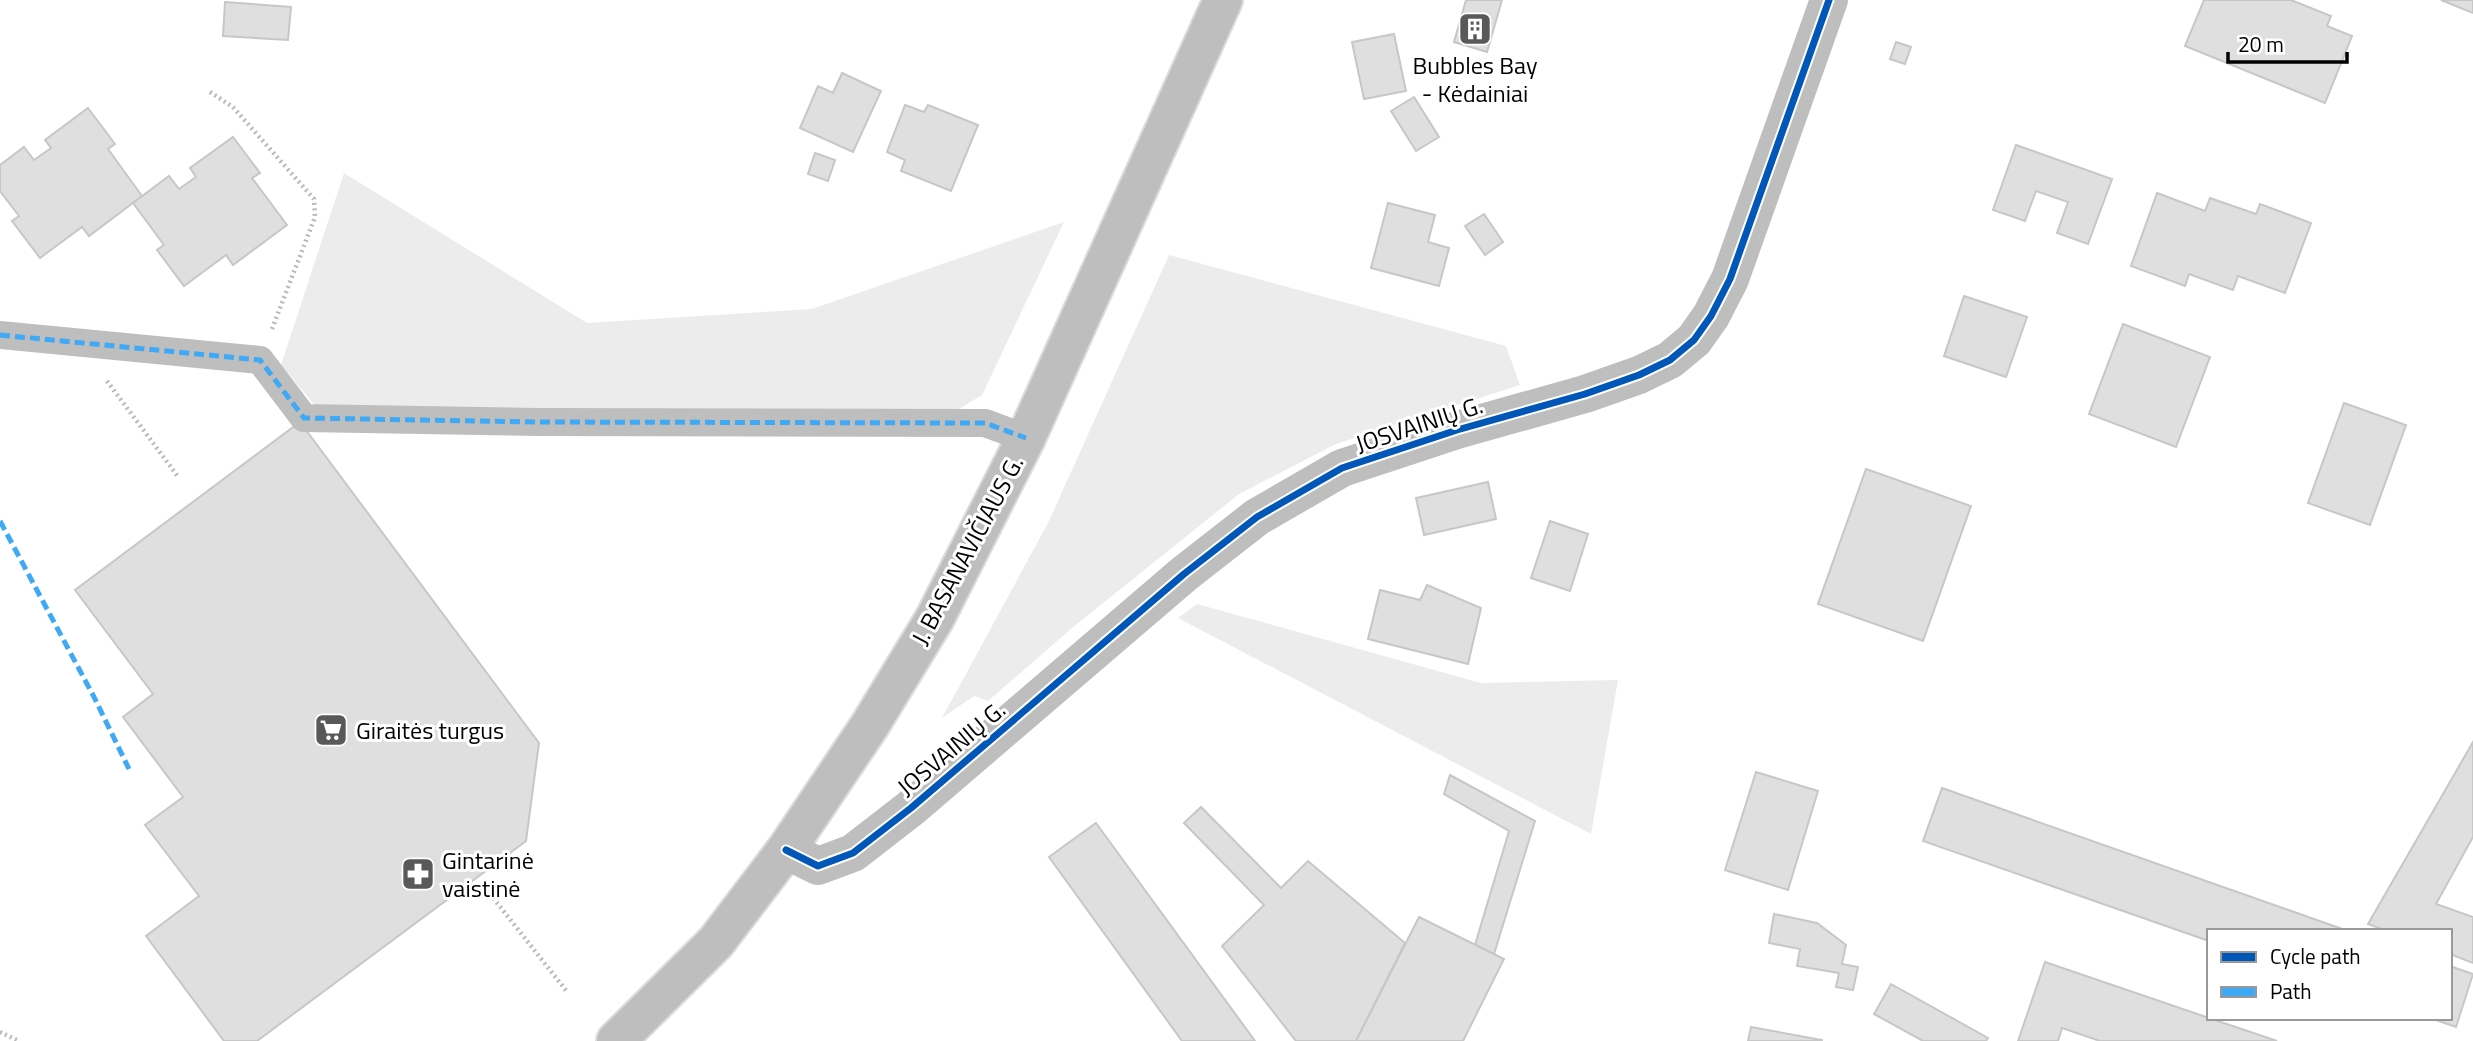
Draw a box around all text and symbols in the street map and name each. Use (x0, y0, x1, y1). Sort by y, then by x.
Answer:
building icon: Bubbles Bay - Kėdainiai (1456, 10, 1494, 48)
scale bar (2228, 21, 2347, 65)
text: 20 m (2238, 28, 2284, 60)
place label: Bubbles Bay - Kėdainiai (1412, 47, 1538, 111)
street label: JOSVAINIŲ G. (1351, 386, 1487, 462)
street label: J. BASANAVIČIAUS G. (902, 449, 1032, 651)
street label: JOSVAINIŲ G. (889, 692, 1013, 804)
supermarket icon: Giraitės turgus (312, 711, 350, 749)
place label: Giraitės turgus (356, 712, 504, 748)
place label: Gintarinė vaistinė (442, 842, 534, 906)
pharmacy icon: Gintarinė vaistinė (399, 855, 437, 893)
legend (2207, 929, 2452, 1020)
text: Cycle path (2270, 940, 2361, 972)
text: Path (2270, 975, 2312, 1007)

